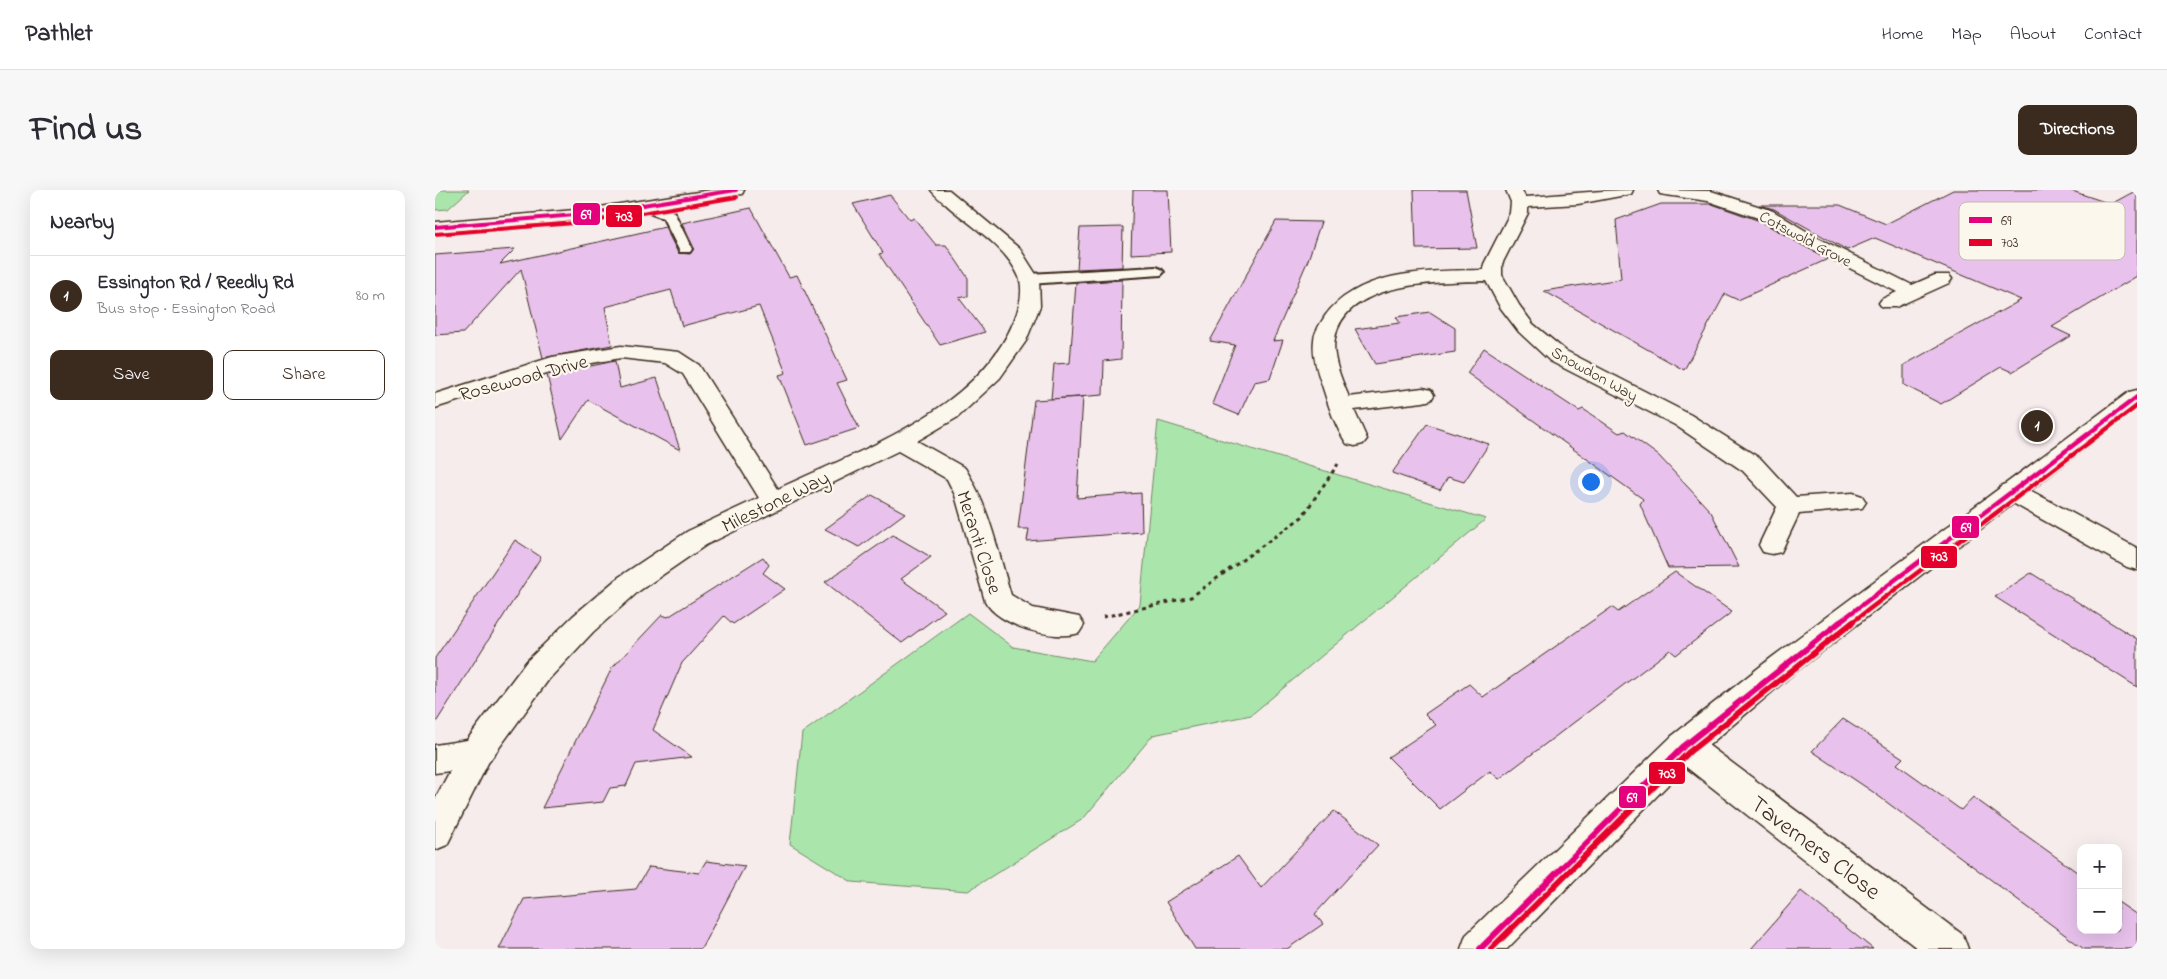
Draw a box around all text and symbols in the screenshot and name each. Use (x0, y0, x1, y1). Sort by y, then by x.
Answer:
text: Pathlet (25, 17, 93, 52)
text: Home (1882, 22, 1923, 48)
text: Map (1951, 22, 1982, 48)
text: About (2010, 22, 2056, 48)
text: Contact (2084, 22, 2142, 48)
text: Find us (30, 105, 142, 156)
button: Directions (2018, 105, 2137, 155)
line badge: 69 (572, 202, 601, 226)
legend (1959, 202, 2125, 260)
line badge: 703 (605, 204, 643, 228)
text: 69 (580, 205, 592, 226)
street label: Cotswold Grove (1755, 205, 1856, 275)
text: 703 (615, 207, 633, 228)
text: Nearby (50, 208, 114, 238)
text: 69 (2001, 211, 2012, 232)
text: 703 (2001, 233, 2019, 254)
text: Essington Rd / Reedly Rd (97, 270, 294, 297)
text: 1 (63, 284, 69, 308)
text: 80 m (356, 284, 385, 308)
text: Bus stop · Essington Road (97, 297, 275, 321)
street label: Snowdon Way (1546, 341, 1642, 409)
street label: Rosewood Drive (456, 348, 591, 411)
button: Save (50, 350, 213, 400)
button: Share (223, 350, 385, 400)
pin: 1 (2021, 407, 2053, 445)
street label: Milestone Way (717, 465, 835, 542)
your location (1578, 469, 1604, 495)
street label: Meranti Close (947, 487, 1008, 598)
line badge: 69 (1951, 515, 1980, 539)
text: 69 (1960, 518, 1972, 539)
line badge: 703 (1920, 545, 1958, 569)
text: 703 (1930, 547, 1948, 568)
line badge: 703 (1648, 761, 1686, 785)
text: 703 (1658, 764, 1676, 785)
line badge: 69 (1618, 785, 1647, 809)
text: 69 (1626, 788, 1638, 809)
street label: Taverners Close (1742, 788, 1887, 910)
map controls (2077, 844, 2122, 934)
button: + (2077, 844, 2122, 889)
button: − (2077, 889, 2122, 934)

